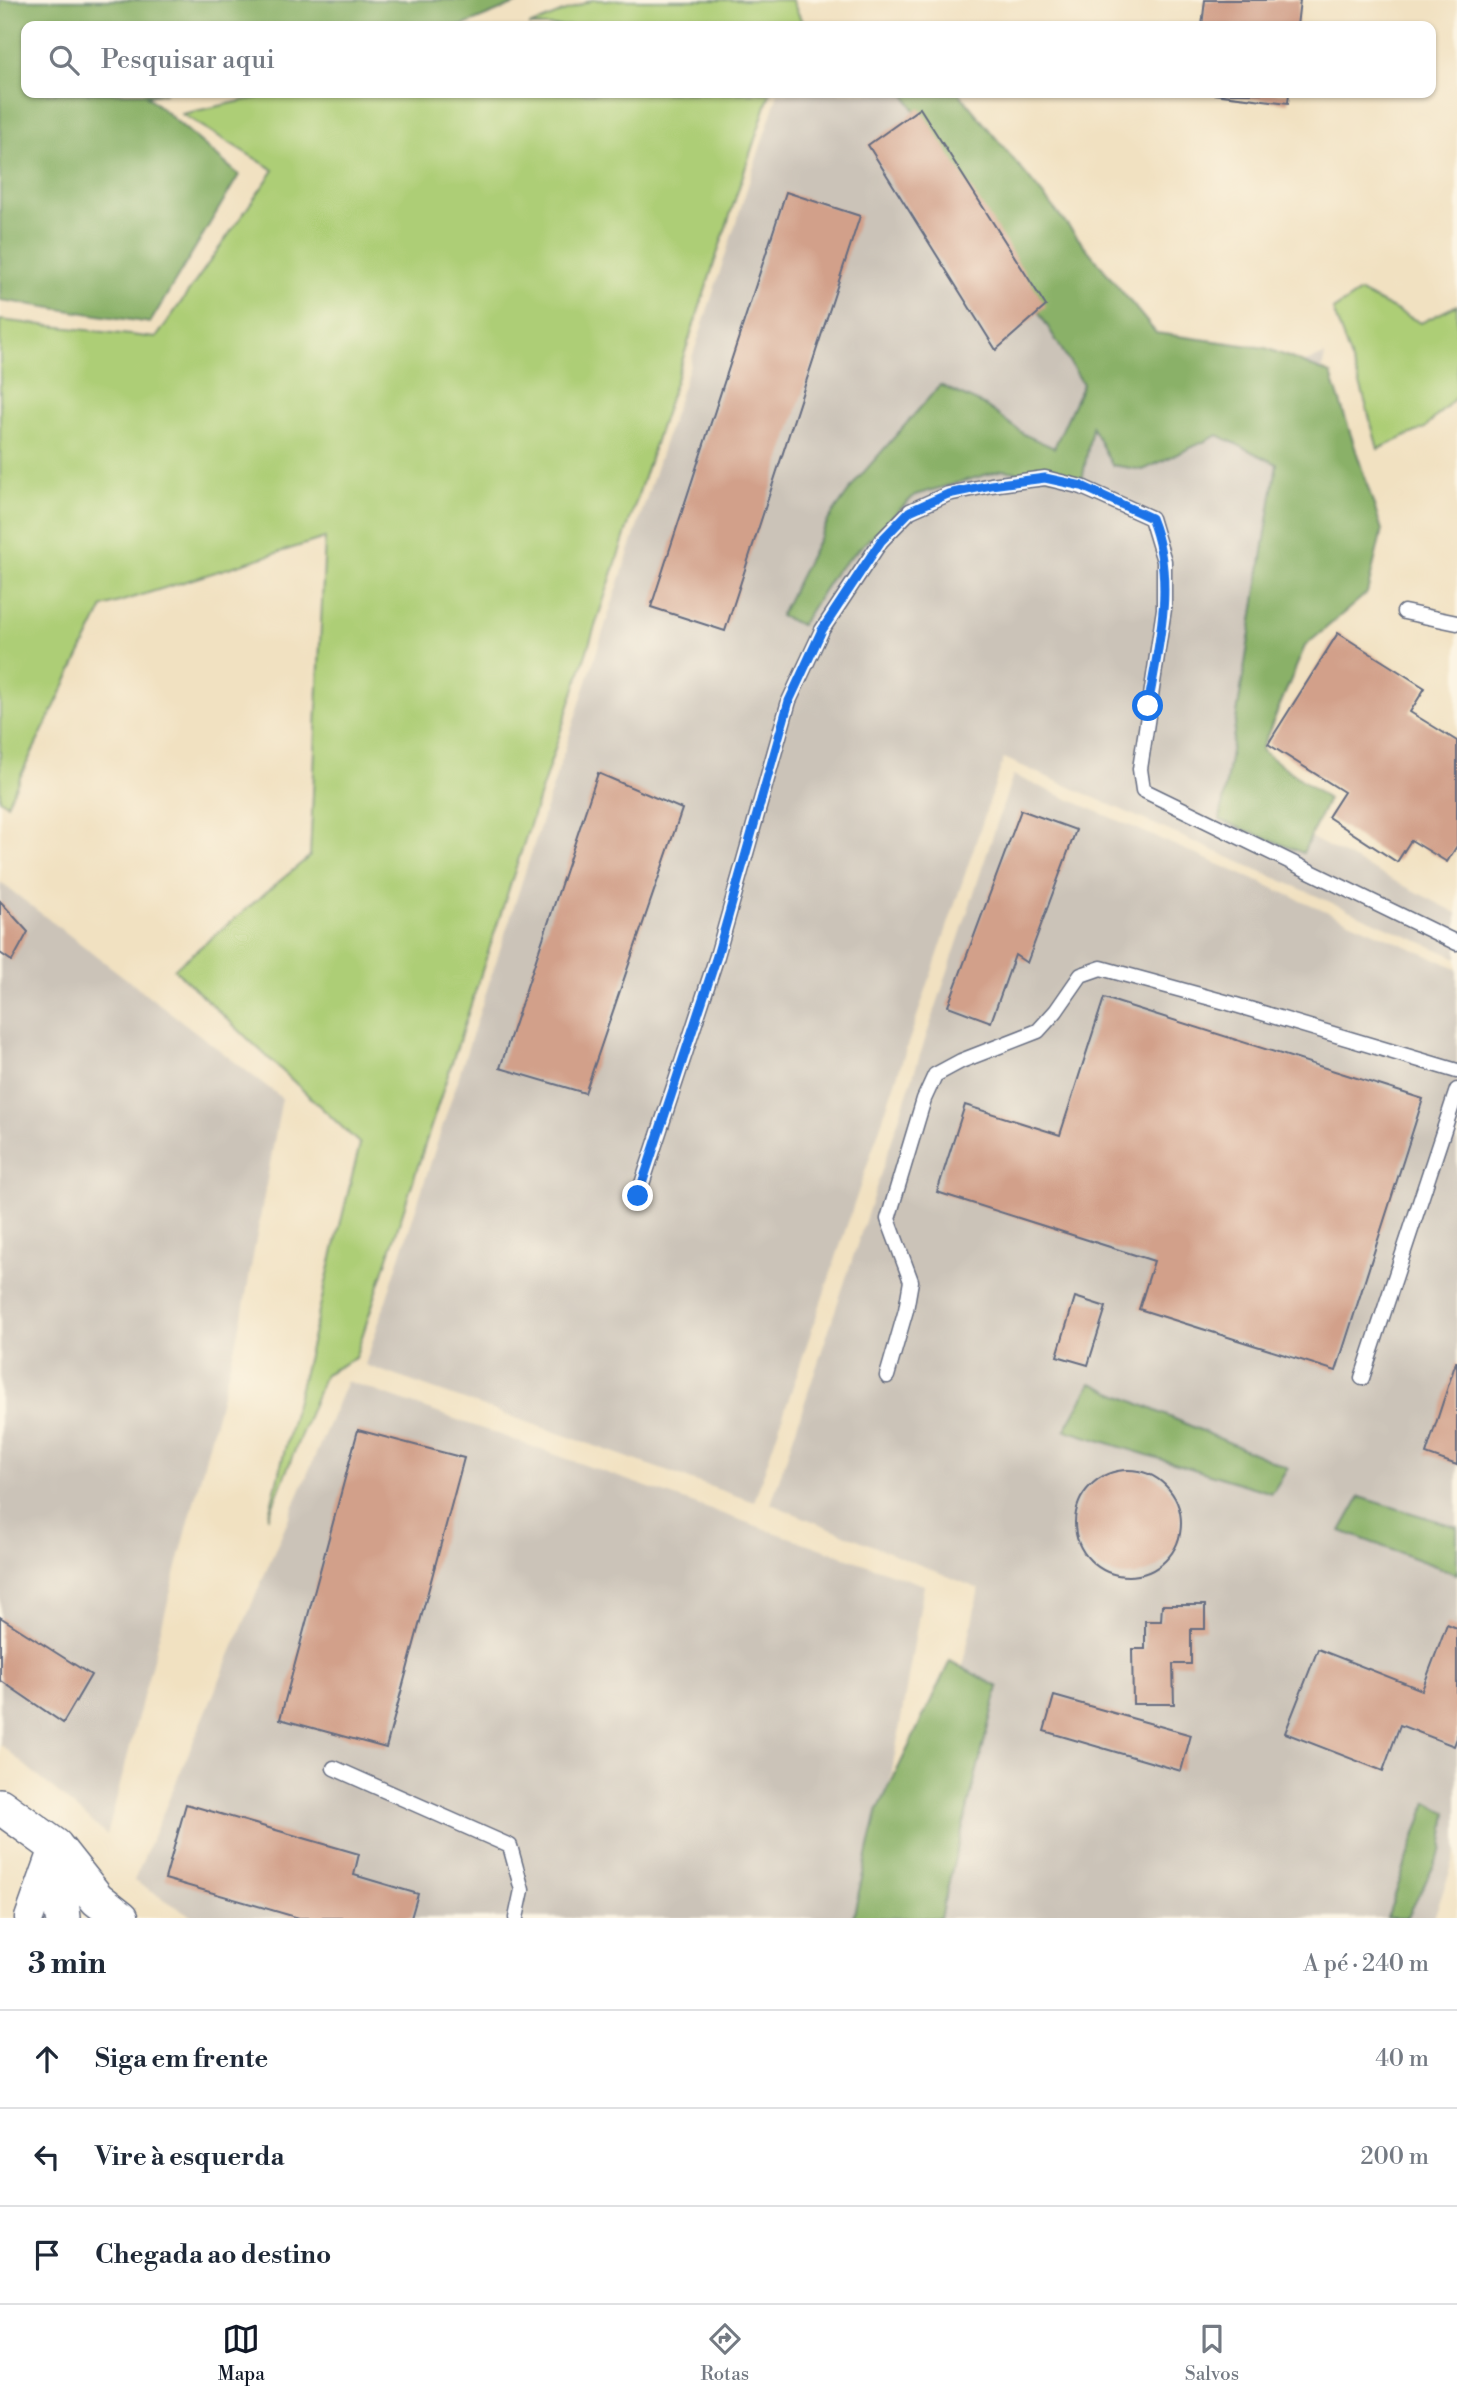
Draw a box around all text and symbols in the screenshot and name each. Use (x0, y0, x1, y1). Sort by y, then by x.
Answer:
search box (21, 21, 1436, 98)
icon: search (45, 41, 83, 79)
text: Pesquisar aqui (101, 44, 275, 76)
route start (1132, 690, 1163, 721)
route end (622, 1180, 653, 1211)
text: 3 min (28, 1945, 106, 1983)
text: A pé · 240 m (1303, 1950, 1429, 1978)
icon: ahead (28, 2040, 66, 2078)
text: Siga em frente (95, 2043, 268, 2075)
text: 40 m (1375, 2045, 1429, 2073)
icon: left (28, 2138, 66, 2176)
text: Vire à esquerda (95, 2141, 285, 2173)
text: 200 m (1361, 2143, 1429, 2171)
icon: arrive (28, 2236, 66, 2274)
text: Chegada ao destino (95, 2239, 331, 2271)
tab: Mapa (218, 2320, 265, 2386)
tab: Rotas (701, 2320, 749, 2386)
tab: Salvos (1185, 2320, 1239, 2386)

